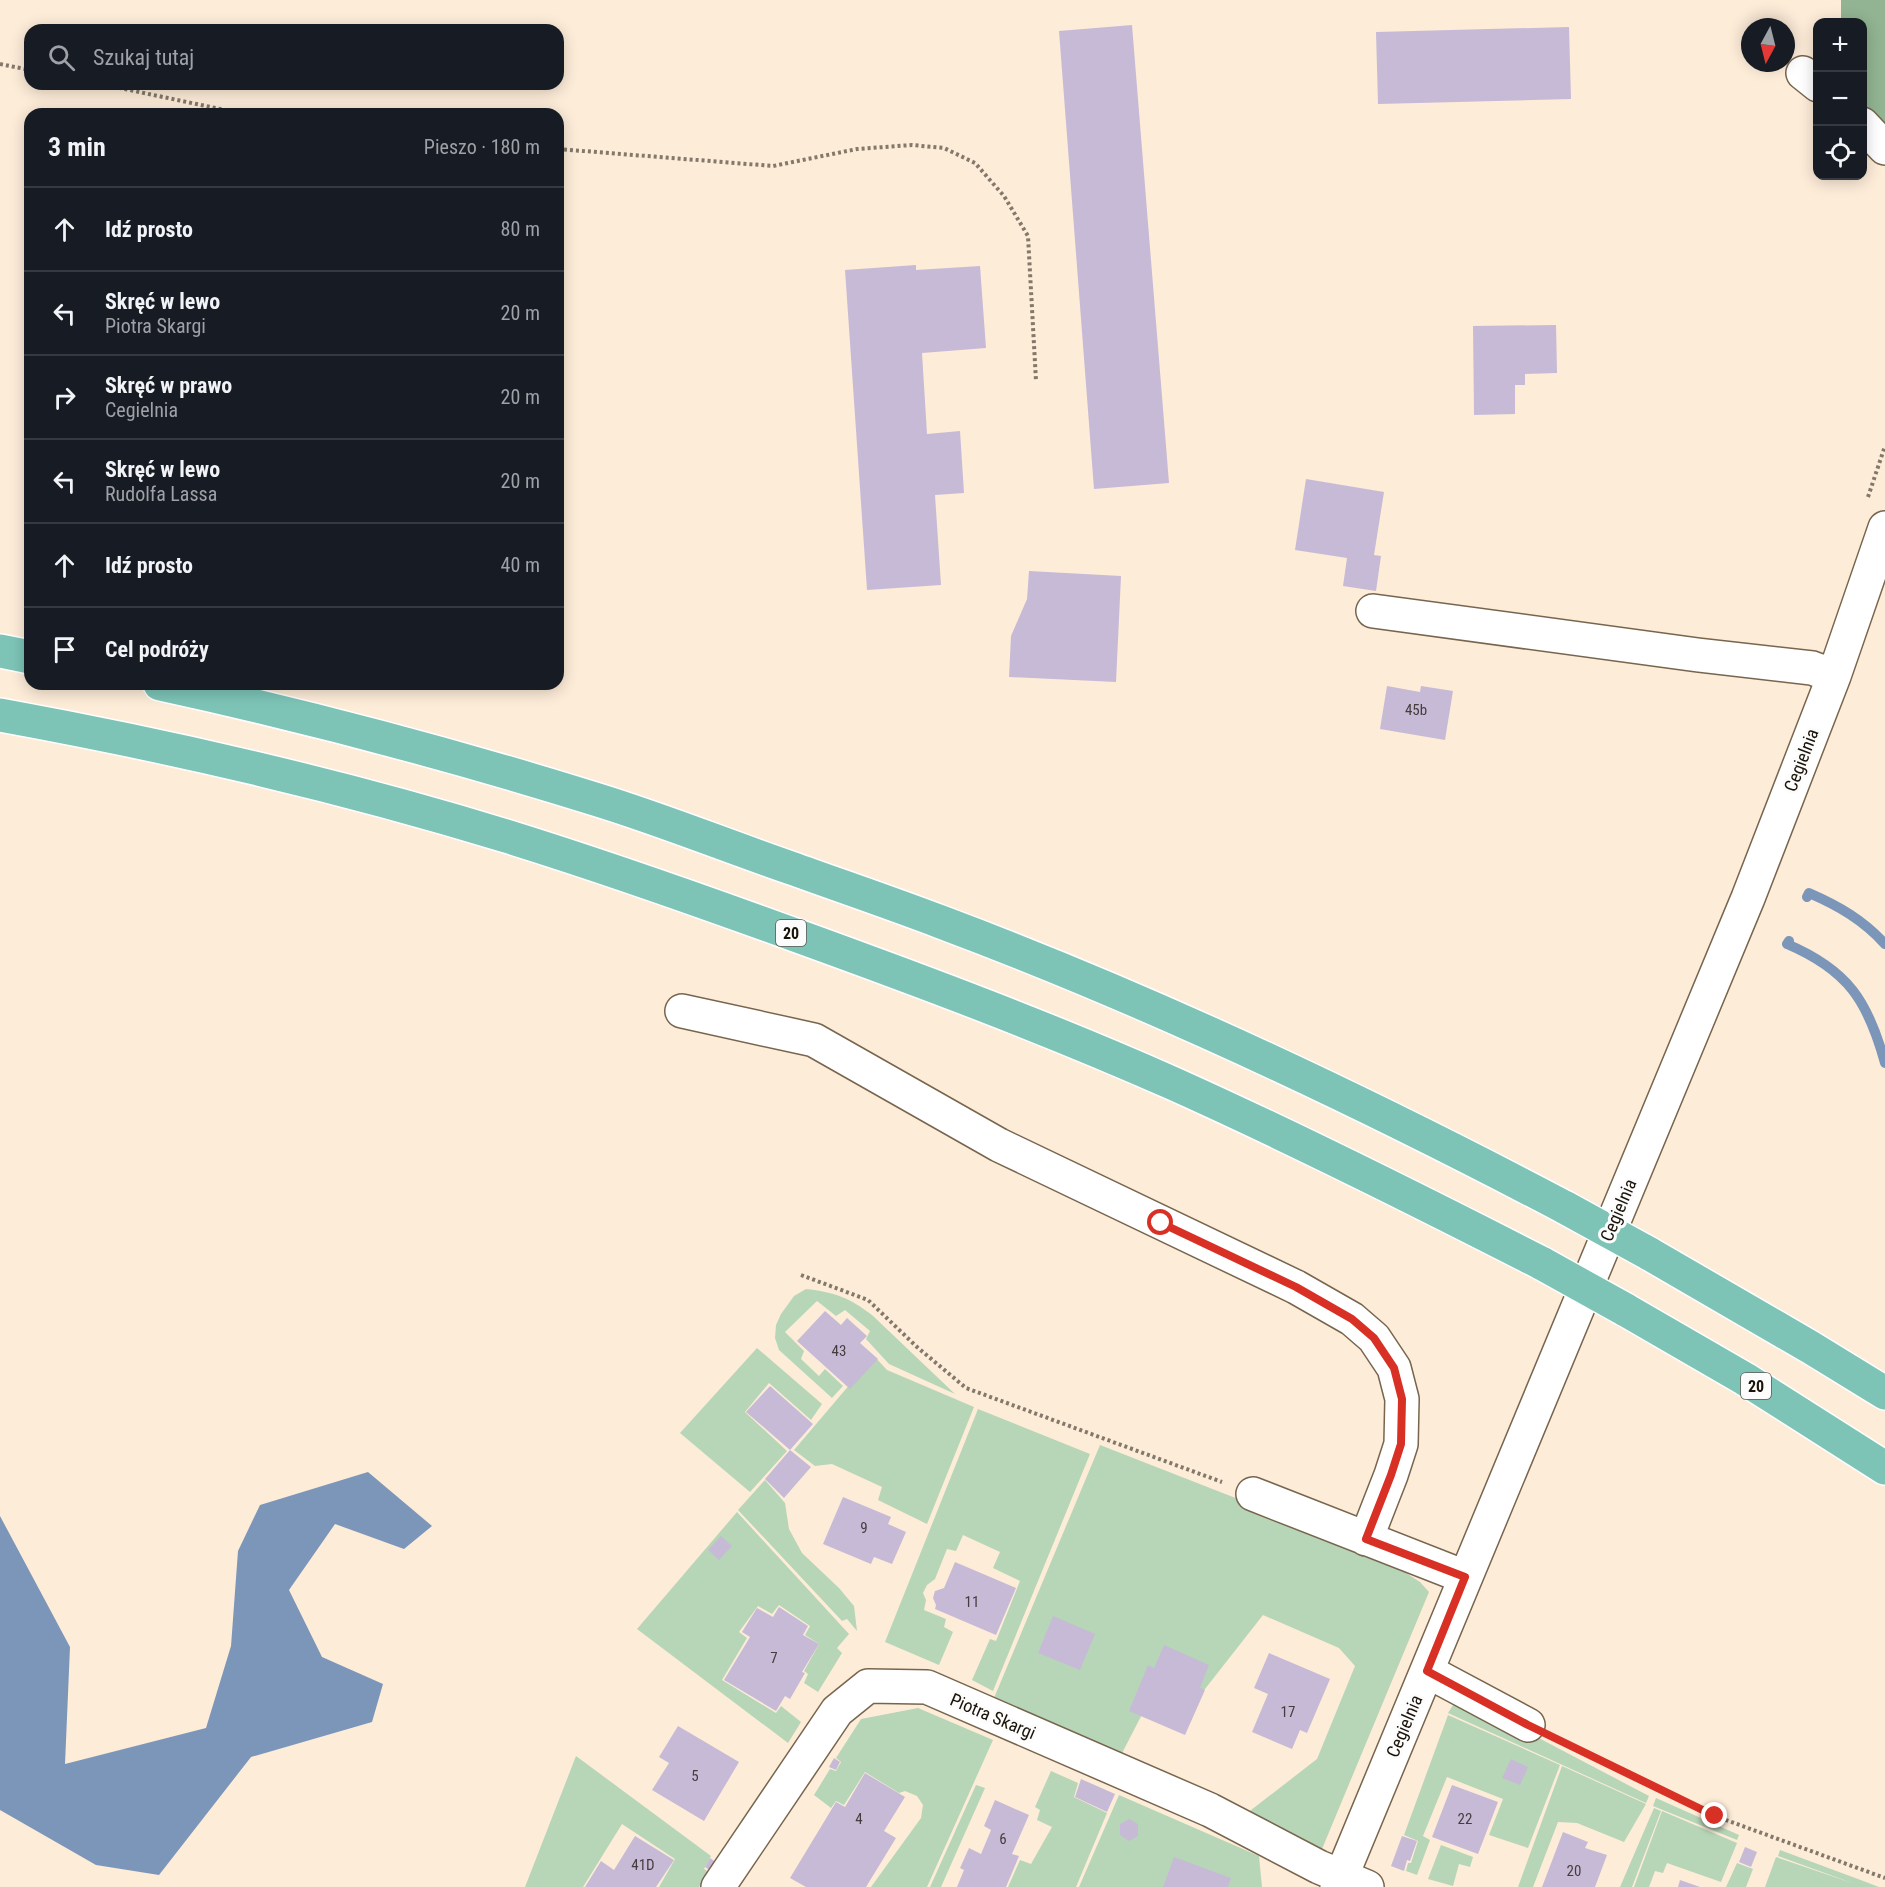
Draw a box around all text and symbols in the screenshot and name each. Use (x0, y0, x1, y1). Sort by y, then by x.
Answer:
north arrow (1741, 18, 1795, 72)
map controls (1813, 18, 1867, 180)
button: + (1813, 18, 1867, 72)
search box (24, 24, 564, 90)
icon: search (45, 41, 78, 74)
text: Szukaj tutaj (93, 45, 194, 70)
button: − (1813, 72, 1867, 126)
button: locate (1813, 126, 1867, 180)
text: 3 min (48, 132, 106, 162)
text: Pieszo · 180 m (424, 135, 540, 159)
icon: ahead (48, 213, 81, 246)
text: Idź prosto (105, 217, 193, 242)
text: 80 m (501, 217, 540, 241)
text: Skręć w lewo (105, 289, 220, 314)
icon: left (48, 297, 81, 330)
text: 20 m (501, 301, 540, 325)
text: Piotra Skargi (105, 314, 206, 338)
text: Skręć w prawo (105, 373, 232, 398)
icon: right (48, 381, 81, 414)
text: 20 m (501, 385, 540, 409)
text: Cegielnia (105, 398, 178, 422)
text: Skręć w lewo (105, 457, 220, 482)
icon: left (48, 465, 81, 498)
text: 20 m (501, 469, 540, 493)
text: Rudolfa Lassa (105, 482, 217, 506)
icon: ahead (48, 549, 81, 582)
text: Idź prosto (105, 553, 193, 578)
text: 40 m (501, 553, 540, 577)
icon: arrive (48, 633, 81, 666)
text: Cel podróży (105, 637, 209, 662)
house number: 45b (1405, 701, 1427, 719)
street label: Cegielnia (1779, 726, 1823, 794)
road number: 20 (776, 920, 806, 946)
street label: Cegielnia (1595, 1176, 1641, 1244)
route start (1147, 1209, 1173, 1235)
house number: 43 (832, 1342, 846, 1360)
road number: 20 (1741, 1373, 1771, 1399)
house number: 9 (860, 1519, 868, 1537)
house number: 11 (965, 1593, 979, 1611)
house number: 7 (770, 1649, 778, 1667)
street label: Piotra Skargi (947, 1689, 1039, 1743)
street label: Cegielnia (1381, 1692, 1427, 1760)
house number: 17 (1281, 1703, 1295, 1721)
house number: 5 (691, 1767, 699, 1785)
route end (1701, 1802, 1727, 1828)
house number: 4 (855, 1810, 863, 1828)
house number: 22 (1458, 1810, 1472, 1828)
house number: 6 (999, 1830, 1007, 1848)
house number: 41D (631, 1856, 655, 1874)
house number: 20 (1567, 1862, 1581, 1880)

